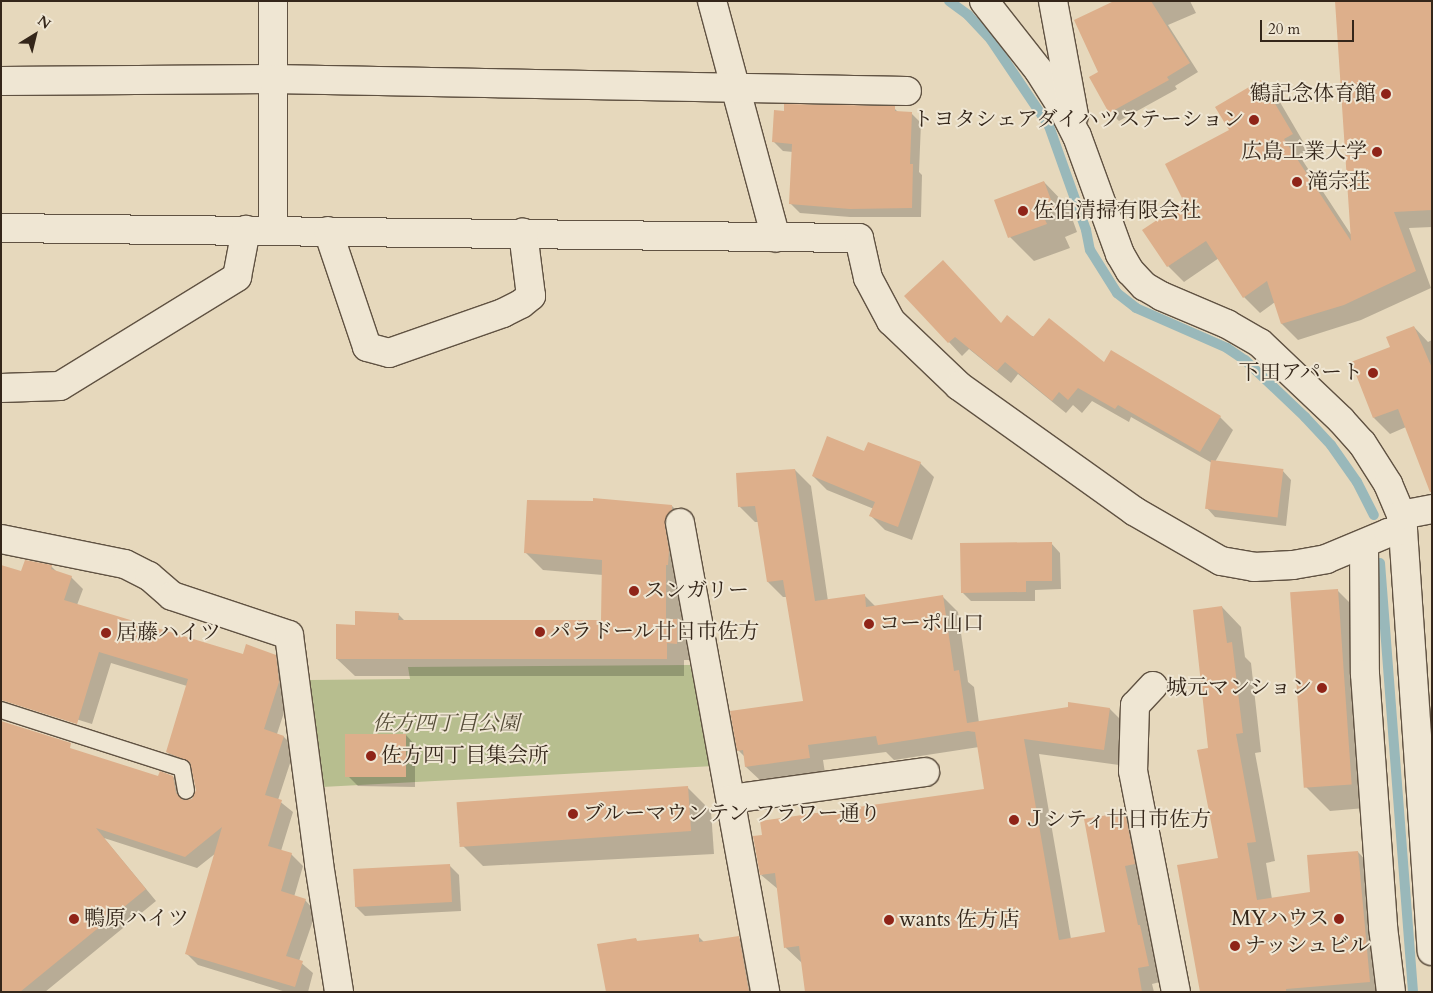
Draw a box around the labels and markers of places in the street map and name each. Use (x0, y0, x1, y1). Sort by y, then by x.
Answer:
place label: 鶴記念体育館 (1250, 81, 1376, 107)
marker: 鶴記念体育館 (1380, 88, 1392, 100)
place label: トヨタシェアダイハツステーション (908, 107, 1244, 133)
marker: トヨタシェアダイハツステーション (1248, 114, 1260, 126)
place label: 広島工業大学 (1241, 139, 1367, 165)
marker: 広島工業大学 (1371, 146, 1383, 158)
place label: 滝宗荘 (1307, 169, 1370, 195)
marker: 滝宗荘 (1291, 176, 1303, 188)
place label: 佐伯清掃有限会社 (1033, 198, 1201, 224)
marker: 佐伯清掃有限会社 (1017, 205, 1029, 217)
place label: 下田アパート (1237, 360, 1363, 386)
marker: 下田アパート (1367, 367, 1379, 379)
place label: スンガリー (644, 578, 749, 604)
marker: スンガリー (628, 585, 640, 597)
place label: コーポ山口 (879, 611, 984, 637)
marker: コーポ山口 (863, 618, 875, 630)
place label: パラドール廿日市佐方 (550, 619, 760, 645)
place label: 居藤ハイツ (116, 620, 221, 646)
marker: パラドール廿日市佐方 (534, 626, 546, 638)
marker: 居藤ハイツ (100, 627, 112, 639)
place label: 城元マンション (1165, 675, 1312, 701)
marker: 城元マンション (1316, 682, 1328, 694)
place label: 佐方四丁目集会所 (381, 743, 549, 769)
marker: 佐方四丁目集会所 (365, 750, 377, 762)
place label: ブルーマウンテン フラワー通り (583, 801, 883, 827)
place label: Ｊシティ廿日市佐方 (1024, 807, 1213, 833)
marker: ブルーマウンテン フラワー通り (567, 808, 579, 820)
marker: Ｊシティ廿日市佐方 (1008, 814, 1020, 826)
place label: 鴨原ハイツ (84, 906, 189, 932)
place label: MYハウス (1231, 906, 1329, 932)
place label: wants 佐方店 (899, 907, 1019, 933)
marker: 鴨原ハイツ (68, 913, 80, 925)
marker: MYハウス (1333, 913, 1345, 925)
marker: wants 佐方店 (883, 914, 895, 926)
place label: ナッシュビル (1245, 933, 1371, 959)
marker: ナッシュビル (1229, 940, 1241, 952)

